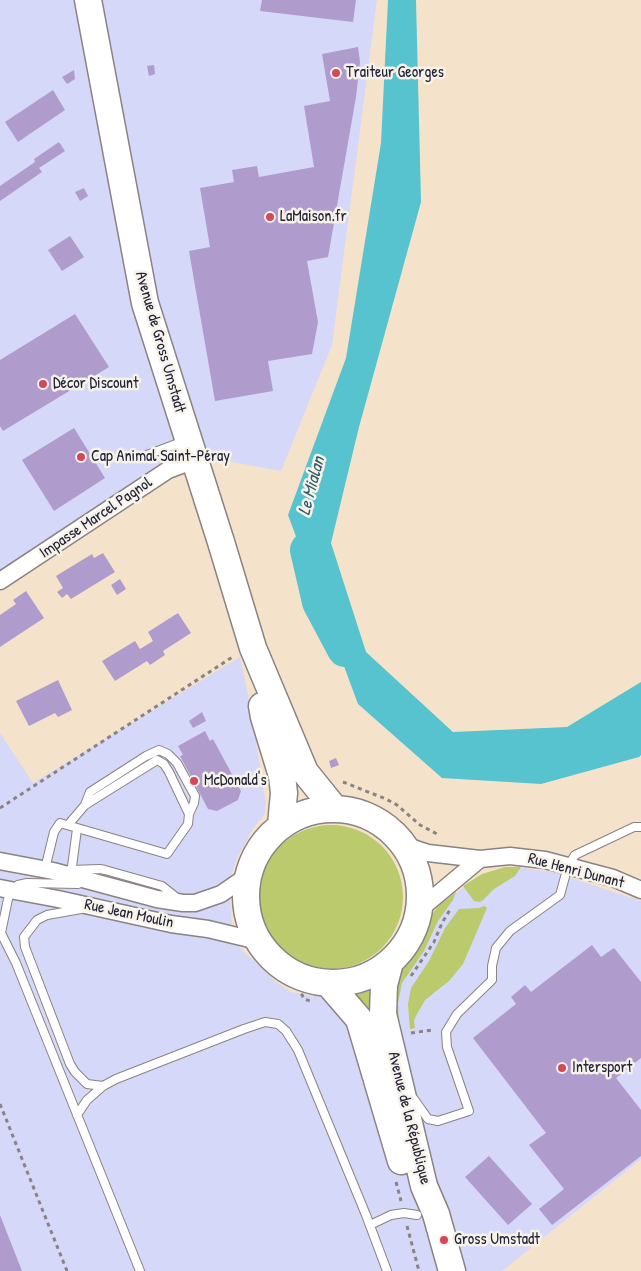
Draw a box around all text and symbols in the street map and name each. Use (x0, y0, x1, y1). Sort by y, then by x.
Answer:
place label: Traiteur Georges (346, 63, 444, 83)
marker: Traiteur Georges (330, 67, 342, 79)
place label: LaMaison.fr (280, 207, 347, 227)
marker: LaMaison.fr (264, 211, 276, 223)
street label: Avenue de Gross Umstadt (131, 269, 189, 415)
place label: Décor Discount (53, 374, 139, 394)
marker: Décor Discount (37, 378, 49, 390)
place label: Cap Animal Saint-Péray (91, 447, 230, 467)
marker: Cap Animal Saint-Péray (75, 451, 87, 463)
water label: Le Mialan (294, 454, 330, 518)
street label: Impasse Marcel Pagnol (36, 473, 156, 563)
place label: McDonald's (204, 771, 267, 791)
marker: McDonald's (188, 775, 200, 787)
street label: Rue Henri Dunant (526, 849, 626, 893)
street label: Rue Jean Moulin (83, 895, 175, 933)
street label: Avenue de la République (383, 1050, 435, 1186)
place label: Intersport (572, 1058, 632, 1078)
marker: Intersport (556, 1062, 568, 1074)
place label: Gross Umstadt (454, 1230, 540, 1250)
marker: Gross Umstadt (438, 1234, 450, 1246)

